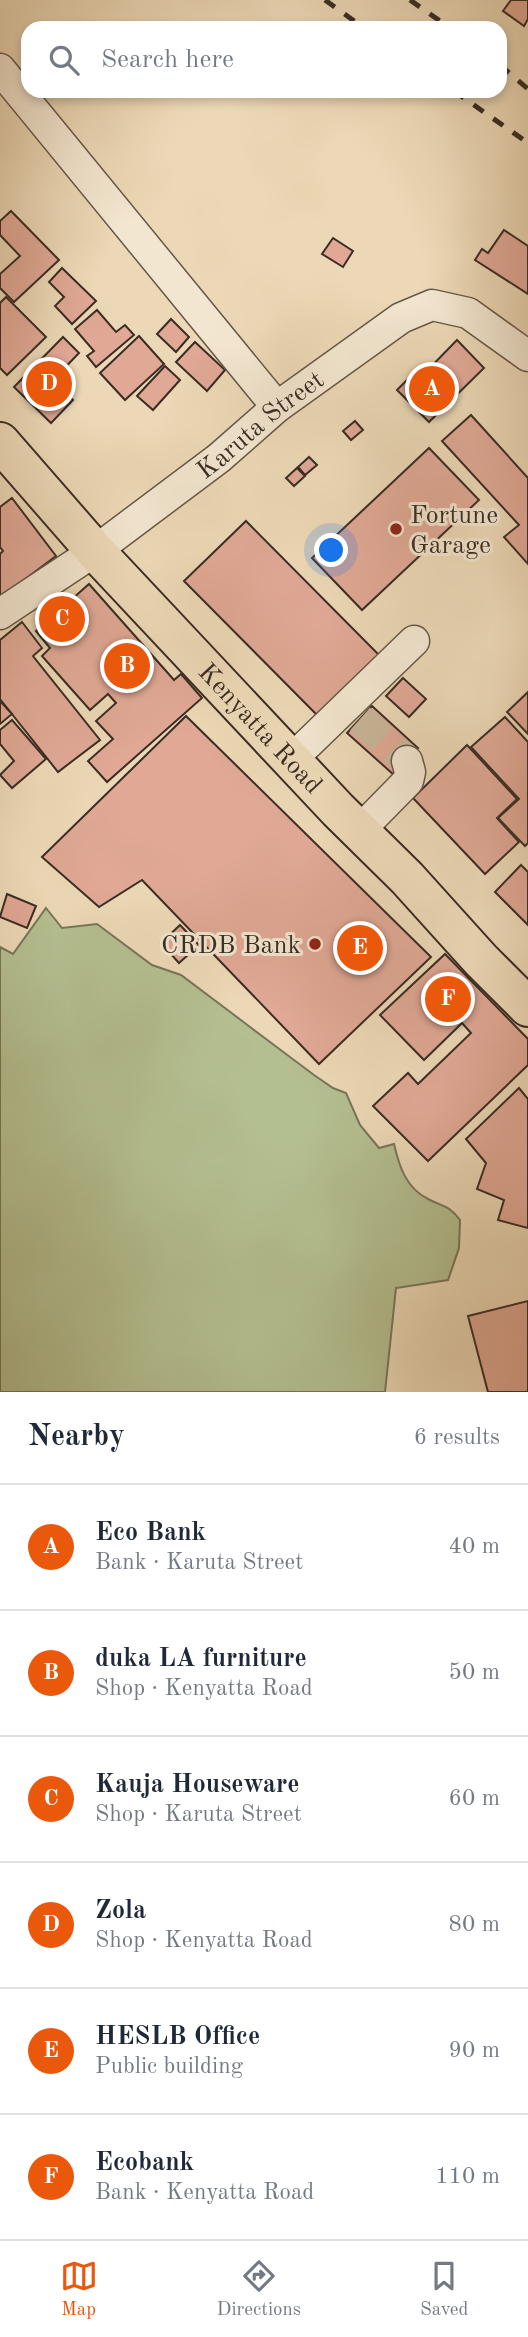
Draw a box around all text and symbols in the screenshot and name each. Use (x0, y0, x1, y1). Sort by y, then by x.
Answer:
search box (21, 21, 507, 98)
icon: search (45, 41, 83, 79)
text: Search here (101, 47, 234, 73)
pin: D (26, 358, 72, 410)
pin: A (409, 363, 455, 415)
street label: Karuta Street (193, 367, 329, 485)
place label: Fortune Garage (410, 503, 498, 559)
marker: Fortune Garage (388, 521, 404, 537)
your location (314, 533, 348, 567)
pin: C (39, 593, 85, 645)
pin: B (104, 640, 150, 692)
street label: Kenyatta Road (193, 659, 326, 799)
pin: E (337, 922, 383, 974)
place label: CRDB Bank (161, 933, 301, 959)
marker: CRDB Bank (307, 936, 323, 952)
pin: F (425, 973, 471, 1025)
text: Nearby (28, 1422, 125, 1452)
text: 6 results (414, 1426, 500, 1449)
text: Eco Bank (95, 1520, 206, 1546)
text: A (42, 1535, 60, 1558)
text: 40 m (449, 1535, 500, 1558)
text: Bank · Karuta Street (95, 1551, 303, 1574)
text: duka LA furniture (95, 1646, 307, 1672)
text: B (43, 1661, 59, 1684)
text: 50 m (449, 1661, 500, 1684)
text: Shop · Kenyatta Road (95, 1677, 313, 1700)
text: Kauja Houseware (95, 1772, 299, 1798)
text: C (43, 1787, 59, 1810)
text: 60 m (449, 1787, 500, 1810)
text: Shop · Karuta Street (95, 1803, 302, 1826)
text: Zola (95, 1898, 146, 1924)
text: D (42, 1913, 60, 1936)
text: 80 m (449, 1913, 500, 1936)
text: Shop · Kenyatta Road (95, 1929, 313, 1952)
text: HESLB Office (95, 2024, 260, 2050)
text: E (43, 2039, 59, 2062)
text: 90 m (449, 2039, 500, 2062)
text: Public building (95, 2055, 243, 2078)
text: Ecobank (95, 2150, 194, 2176)
text: F (43, 2165, 59, 2188)
text: 110 m (435, 2165, 500, 2188)
text: Bank · Kenyatta Road (95, 2181, 314, 2204)
tab: Map (60, 2257, 98, 2322)
tab: Directions (217, 2257, 301, 2322)
tab: Saved (420, 2257, 468, 2322)

